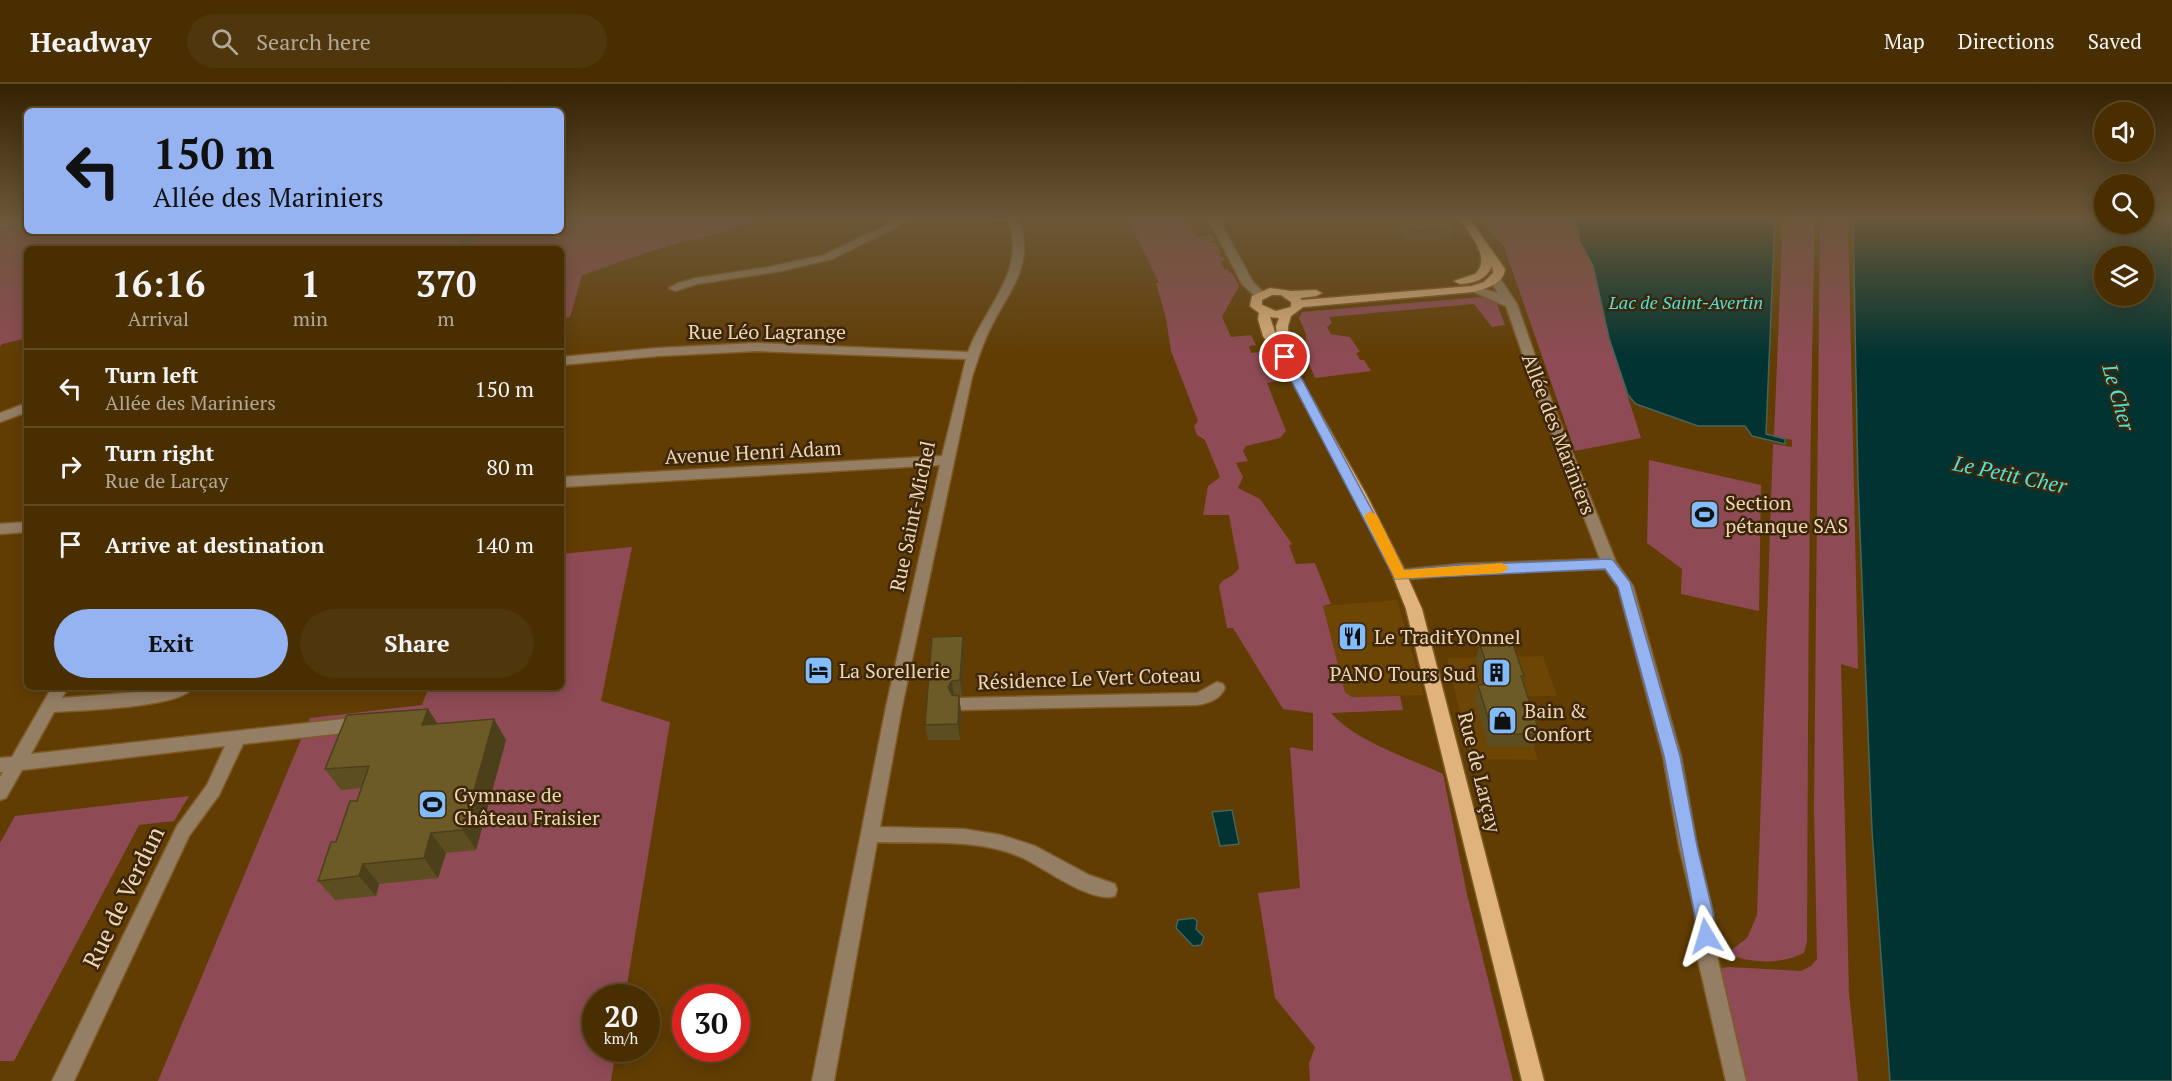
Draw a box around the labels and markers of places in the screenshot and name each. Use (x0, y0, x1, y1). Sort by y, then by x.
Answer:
pin (1259, 331, 1310, 382)
place label: Section pétanque SAS (1725, 489, 1848, 539)
sports icon: Section pétanque SAS (1688, 498, 1720, 530)
restaurant icon: Le TraditYOnnel (1337, 620, 1369, 652)
place label: Le TraditYOnnel (1374, 623, 1521, 650)
hotel icon: La Sorellerie (802, 654, 834, 686)
place label: La Sorellerie (839, 657, 950, 684)
building icon: PANO Tours Sud (1481, 657, 1513, 689)
place label: PANO Tours Sud (1329, 660, 1476, 687)
place label: Bain & Confort (1524, 697, 1593, 747)
shop icon: Bain & Confort (1487, 705, 1519, 737)
place label: Gymnase de Château Fraisier (454, 781, 600, 831)
sports icon: Gymnase de Château Fraisier (417, 789, 449, 821)

